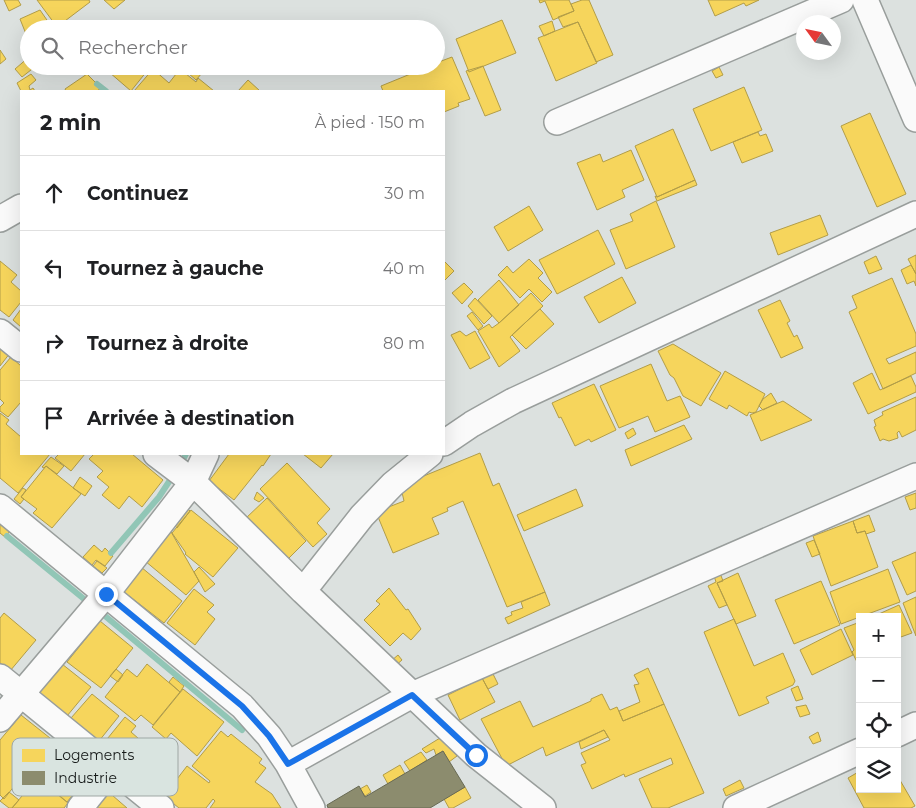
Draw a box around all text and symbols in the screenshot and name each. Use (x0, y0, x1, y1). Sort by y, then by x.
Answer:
north arrow (796, 15, 841, 60)
search box (20, 20, 445, 75)
icon: search (38, 34, 66, 62)
text: Rechercher (78, 36, 188, 59)
text: 2 min (40, 110, 101, 135)
text: À pied · 150 m (315, 113, 425, 132)
icon: ahead (40, 179, 68, 207)
text: Continuez (87, 182, 188, 205)
text: 30 m (384, 184, 425, 203)
icon: left (40, 254, 68, 282)
text: Tournez à gauche (87, 257, 264, 280)
text: 40 m (383, 259, 425, 278)
icon: right (40, 329, 68, 357)
text: Tournez à droite (87, 332, 248, 355)
text: 80 m (383, 334, 425, 353)
icon: arrive (40, 404, 68, 432)
text: Arrivée à destination (87, 407, 295, 430)
route end (95, 583, 118, 606)
map controls (856, 613, 901, 793)
button: + (856, 613, 901, 658)
button: − (856, 658, 901, 703)
button: locate (856, 703, 901, 748)
legend (12, 738, 178, 796)
route start (465, 744, 488, 767)
text: Logements (54, 746, 134, 764)
button: layers (856, 748, 901, 793)
text: Industrie (54, 769, 117, 787)

